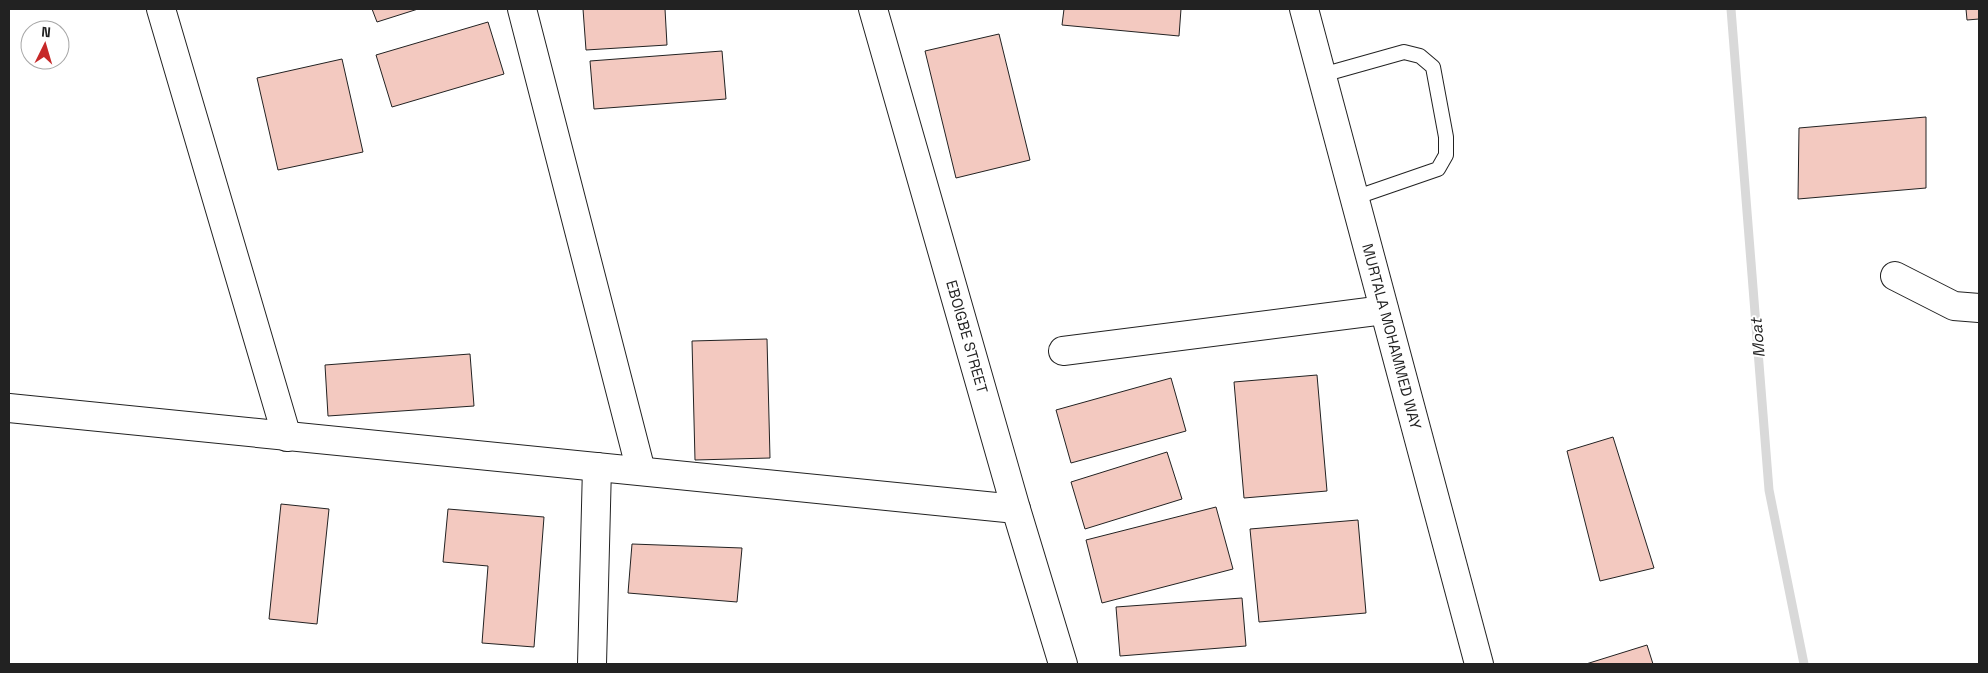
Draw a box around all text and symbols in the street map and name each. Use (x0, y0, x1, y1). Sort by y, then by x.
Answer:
north arrow (20, 20, 70, 70)
text: N (41, 23, 52, 41)
street label: MURTALA MOHAMMED WAY (1358, 241, 1426, 431)
street label: EBOIGBE STREET (942, 278, 993, 396)
water label: Moat (1745, 316, 1770, 359)

